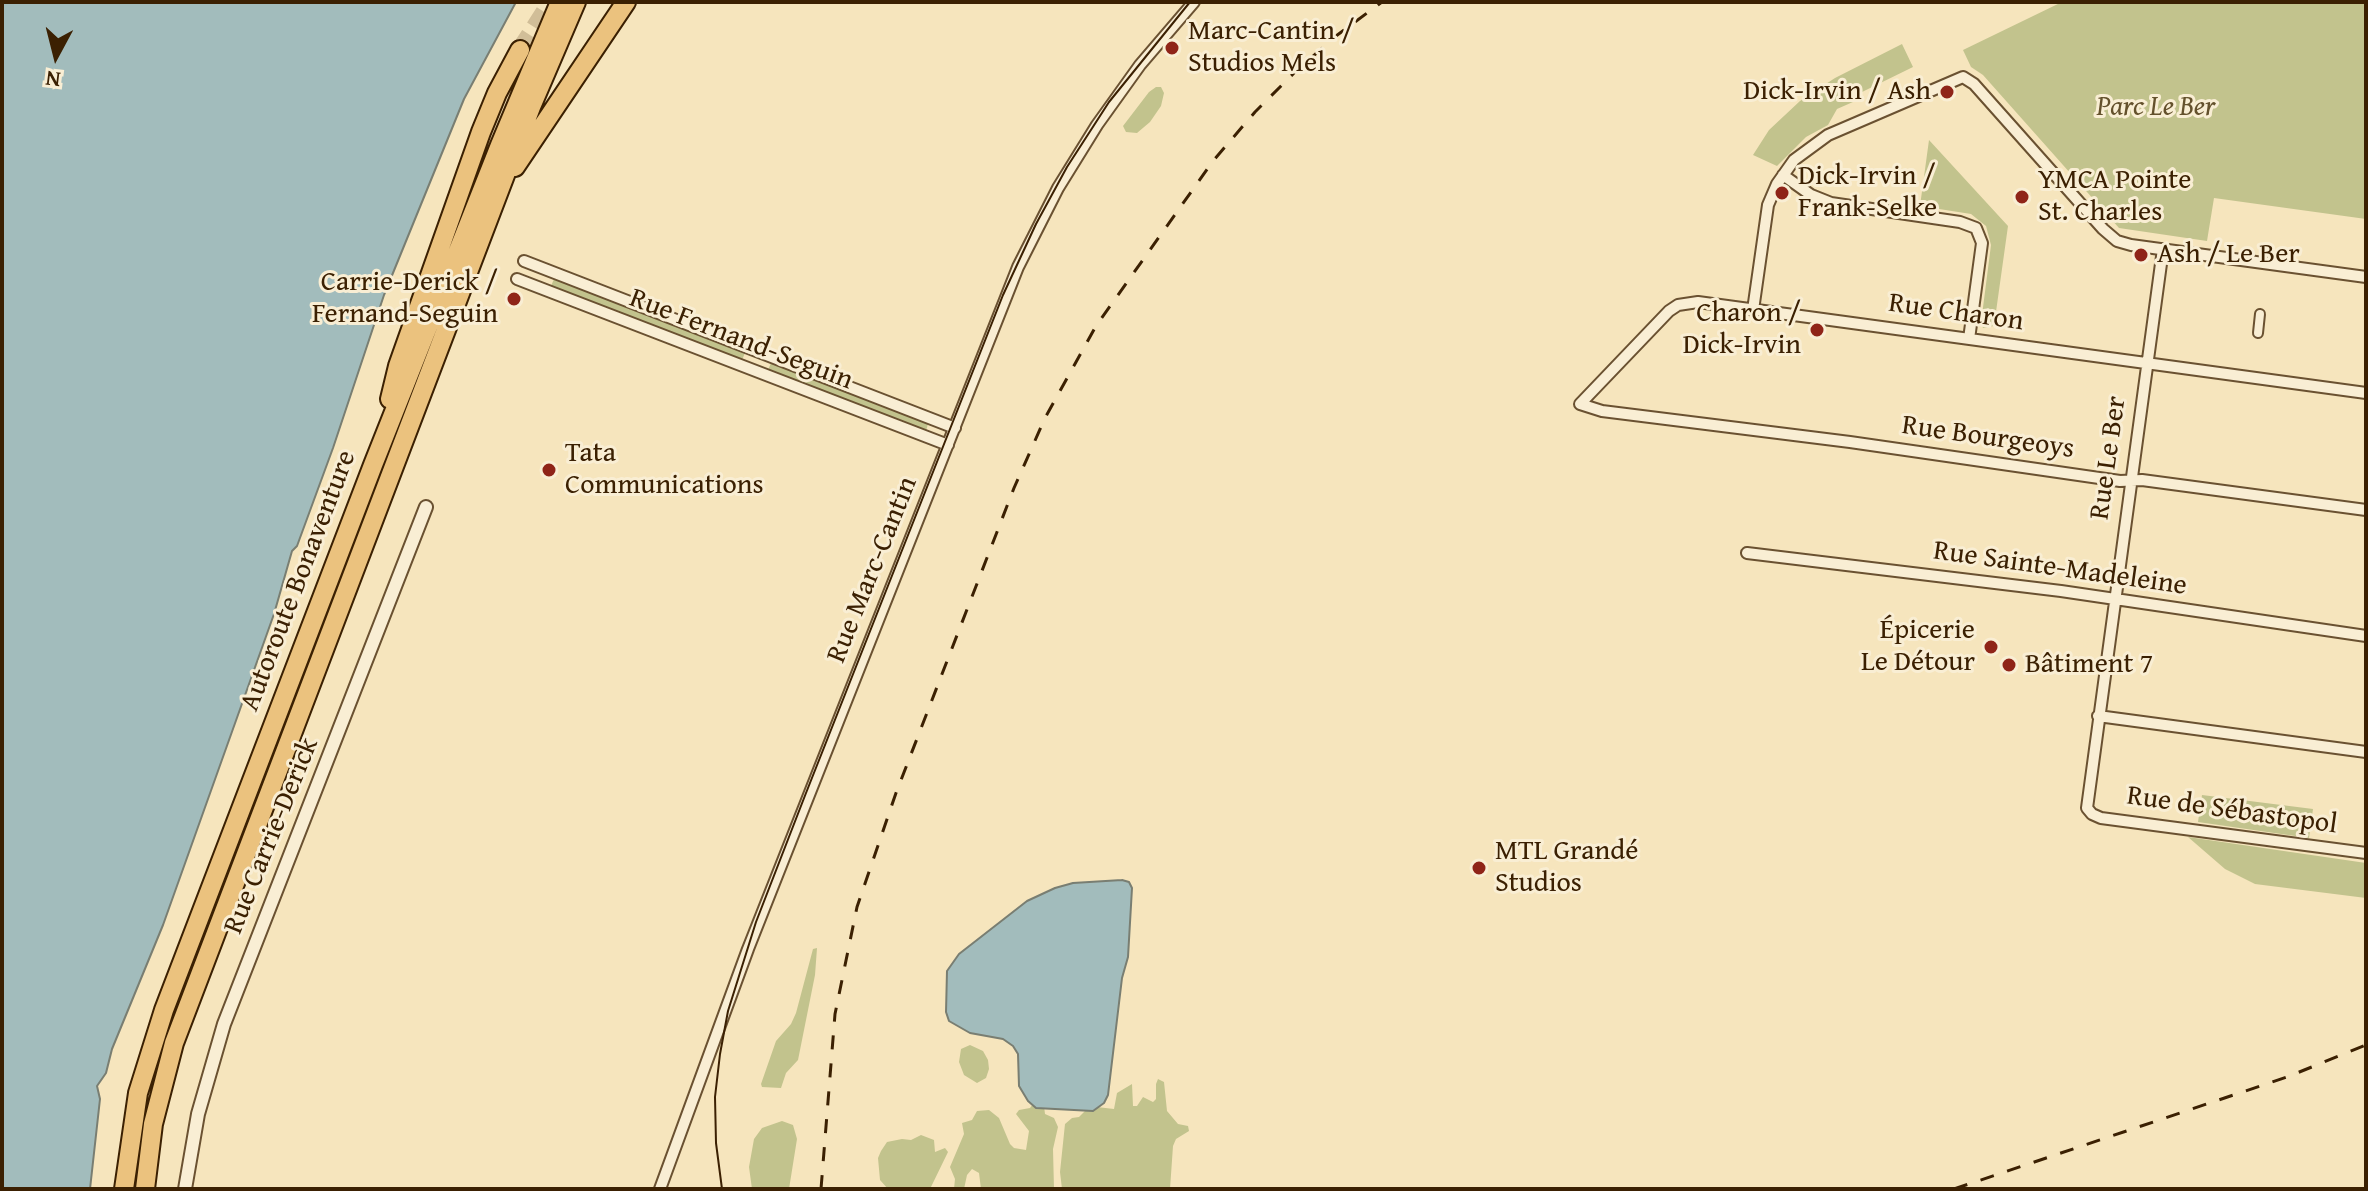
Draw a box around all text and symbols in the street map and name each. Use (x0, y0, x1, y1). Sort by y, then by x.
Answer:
place label: Marc-Cantin / Studios Mels (1188, 15, 1354, 81)
north arrow (16, 16, 96, 96)
marker: Marc-Cantin / Studios Mels (1163, 39, 1181, 57)
text: N (44, 63, 62, 97)
place label: Dick-Irvin / Ash (1743, 75, 1931, 109)
marker: Dick-Irvin / Ash (1938, 83, 1956, 101)
park label: Parc Le Ber (2097, 91, 2215, 125)
place label: Dick-Irvin / Frank-Selke (1798, 160, 1937, 226)
place label: YMCA Pointe St. Charles (2038, 164, 2191, 230)
marker: Dick-Irvin / Frank-Selke (1773, 184, 1791, 202)
marker: YMCA Pointe St. Charles (2013, 188, 2031, 206)
place label: Ash / Le Ber (2157, 238, 2300, 272)
marker: Ash / Le Ber (2132, 246, 2150, 264)
place label: Carrie-Derick / Fernand-Seguin (312, 266, 498, 332)
street label: Rue Fernand-Seguin (625, 282, 857, 398)
street label: Rue Charon (1886, 287, 2026, 339)
marker: Carrie-Derick / Fernand-Seguin (505, 290, 523, 308)
place label: Charon / Dick-Irvin (1683, 297, 1801, 363)
marker: Charon / Dick-Irvin (1808, 321, 1826, 339)
street label: Rue Le Ber (2084, 394, 2134, 522)
street label: Rue Bourgeoys (1900, 409, 2076, 467)
place label: Tata Communications (565, 437, 764, 503)
street label: Autoroute Bonaventure (234, 446, 364, 716)
marker: Tata Communications (540, 461, 558, 479)
street label: Rue Marc-Cantin (820, 472, 926, 668)
street label: Rue Sainte-Madeleine (1931, 535, 2189, 603)
place label: Épicerie Le Détour (1861, 614, 1975, 680)
marker: Épicerie Le Détour (1982, 638, 2000, 656)
place label: Bâtiment 7 (2025, 648, 2153, 682)
marker: Bâtiment 7 (2000, 656, 2018, 674)
street label: Rue Carrie-Derick (217, 733, 327, 939)
street label: Rue de Sébastopol (2125, 780, 2339, 842)
place label: MTL Grandé Studios (1495, 835, 1638, 901)
marker: MTL Grandé Studios (1470, 859, 1488, 877)

